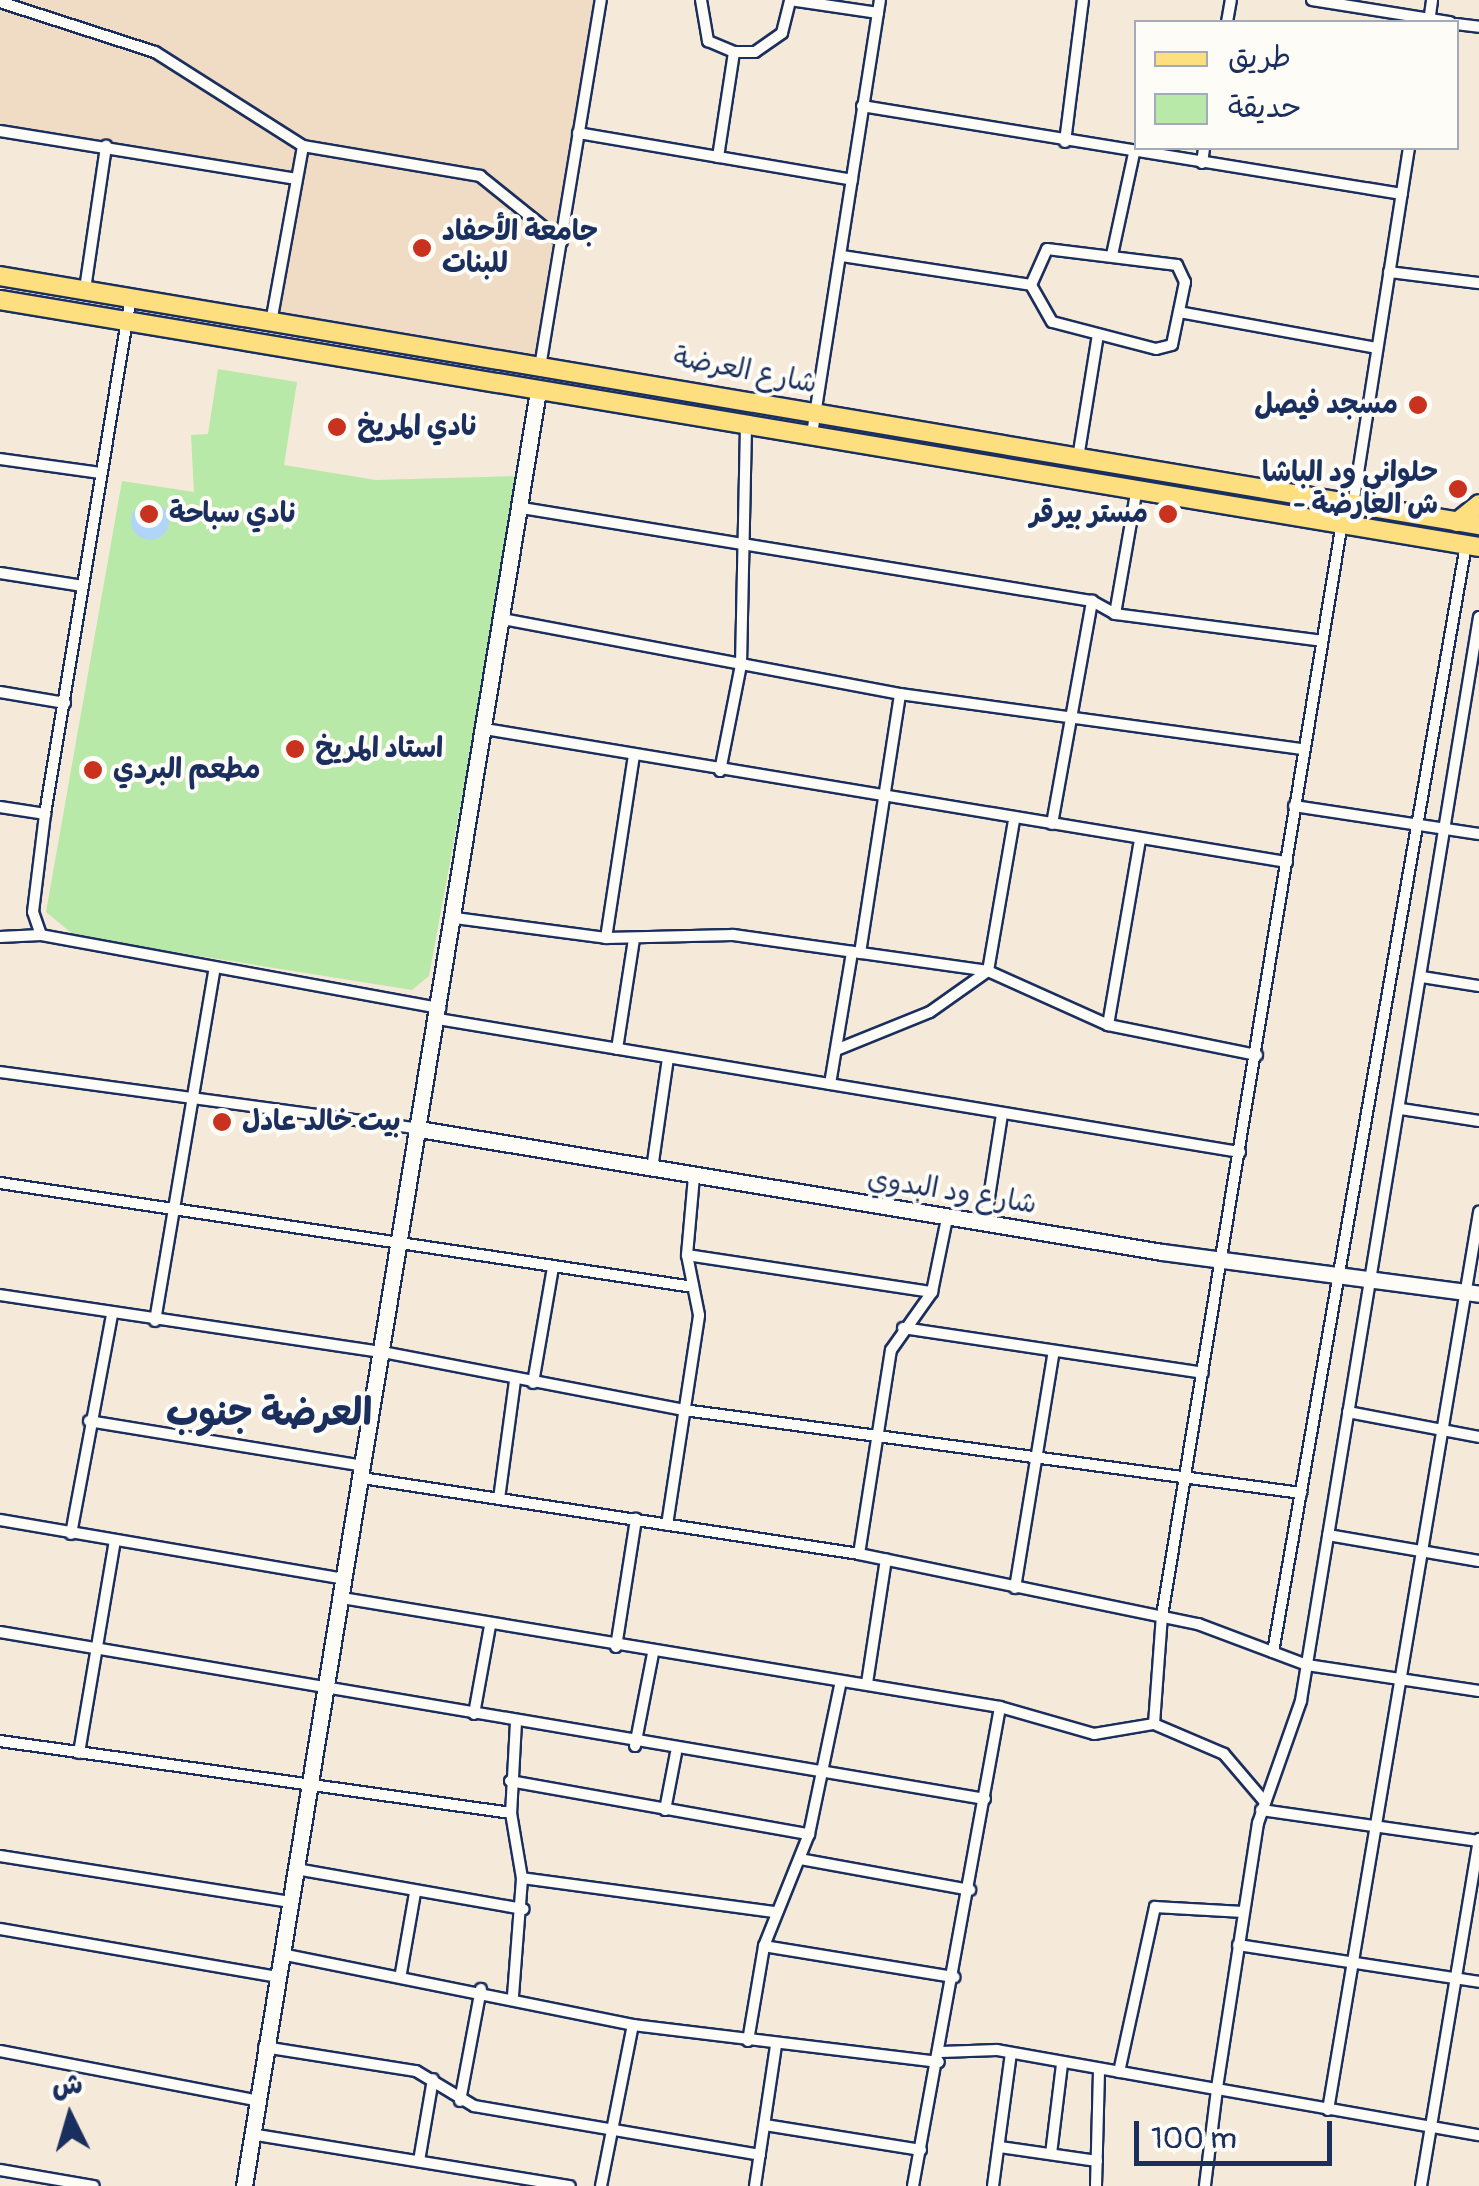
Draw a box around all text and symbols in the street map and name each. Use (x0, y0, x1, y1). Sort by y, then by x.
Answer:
legend (1134, 20, 1459, 150)
text: طريق (1228, 39, 1291, 76)
text: حديقة (1228, 89, 1302, 126)
place label: جامعة الأحفاد للبنات (442, 215, 598, 281)
marker: جامعة الأحفاد للبنات (411, 237, 433, 259)
street label: شارع العرضة (670, 341, 820, 401)
place label: مسجد فيصل (1254, 388, 1398, 422)
marker: مسجد فيصل (1407, 394, 1429, 416)
place label: نادي المريخ (357, 410, 477, 444)
marker: نادي المريخ (326, 416, 348, 438)
place label: حلواني ود الباشا - ش العارضة (1262, 456, 1438, 522)
marker: حلواني ود الباشا - ش العارضة (1447, 478, 1469, 500)
place label: نادي سباحة (169, 497, 296, 531)
place label: مستر بيرقر (1030, 497, 1148, 531)
marker: نادي سباحة (138, 503, 160, 525)
marker: مستر بيرقر (1157, 503, 1179, 525)
place label: استاد المريخ (315, 732, 443, 766)
marker: استاد المريخ (284, 738, 306, 760)
place label: مطعم البردي (113, 753, 261, 787)
marker: مطعم البردي (82, 759, 104, 781)
place label: بيت خالد عادل (242, 1105, 401, 1139)
marker: بيت خالد عادل (211, 1111, 233, 1133)
street label: شارع ود البدوي (865, 1162, 1039, 1222)
district label: العرضة جنوب (166, 1391, 372, 1437)
north arrow (20, 2066, 120, 2166)
text: ش (50, 2067, 84, 2104)
scale bar (1139, 2101, 1336, 2163)
text: 100 m (1151, 2120, 1237, 2157)

